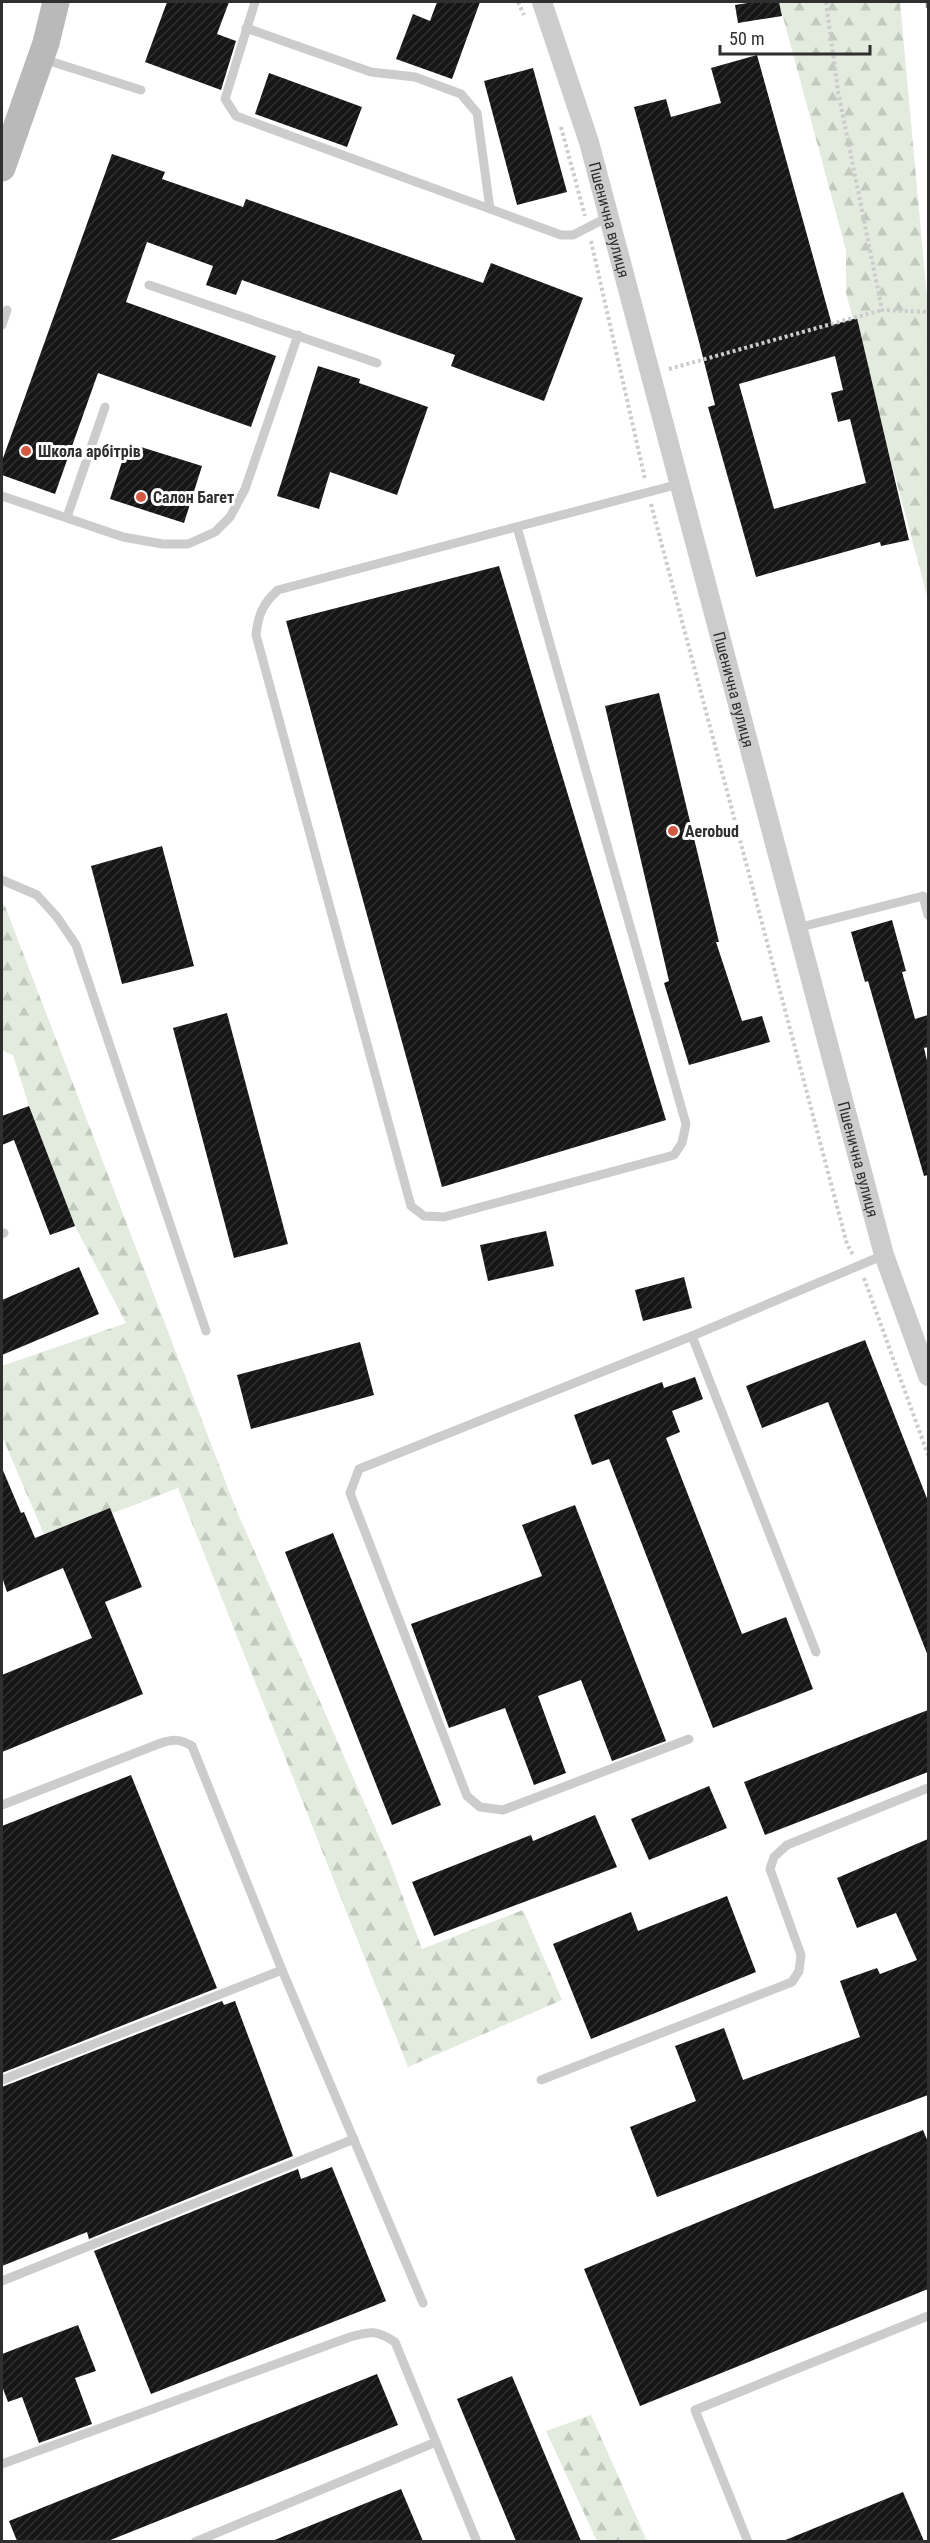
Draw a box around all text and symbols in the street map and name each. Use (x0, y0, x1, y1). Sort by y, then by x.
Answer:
scale bar (720, 18, 870, 56)
text: 50 m (729, 28, 764, 49)
street label: Пшенична вулиця (585, 160, 634, 280)
place label: Школа арбітрів (38, 442, 141, 461)
marker: Школа арбітрів (19, 444, 33, 458)
place label: Салон Багет (153, 488, 234, 507)
marker: Салон Багет (134, 490, 148, 504)
street label: Пшенична вулиця (709, 630, 758, 750)
place label: Aerobud (685, 822, 739, 841)
marker: Aerobud (666, 824, 680, 838)
street label: Пшенична вулиця (834, 1099, 883, 1219)

